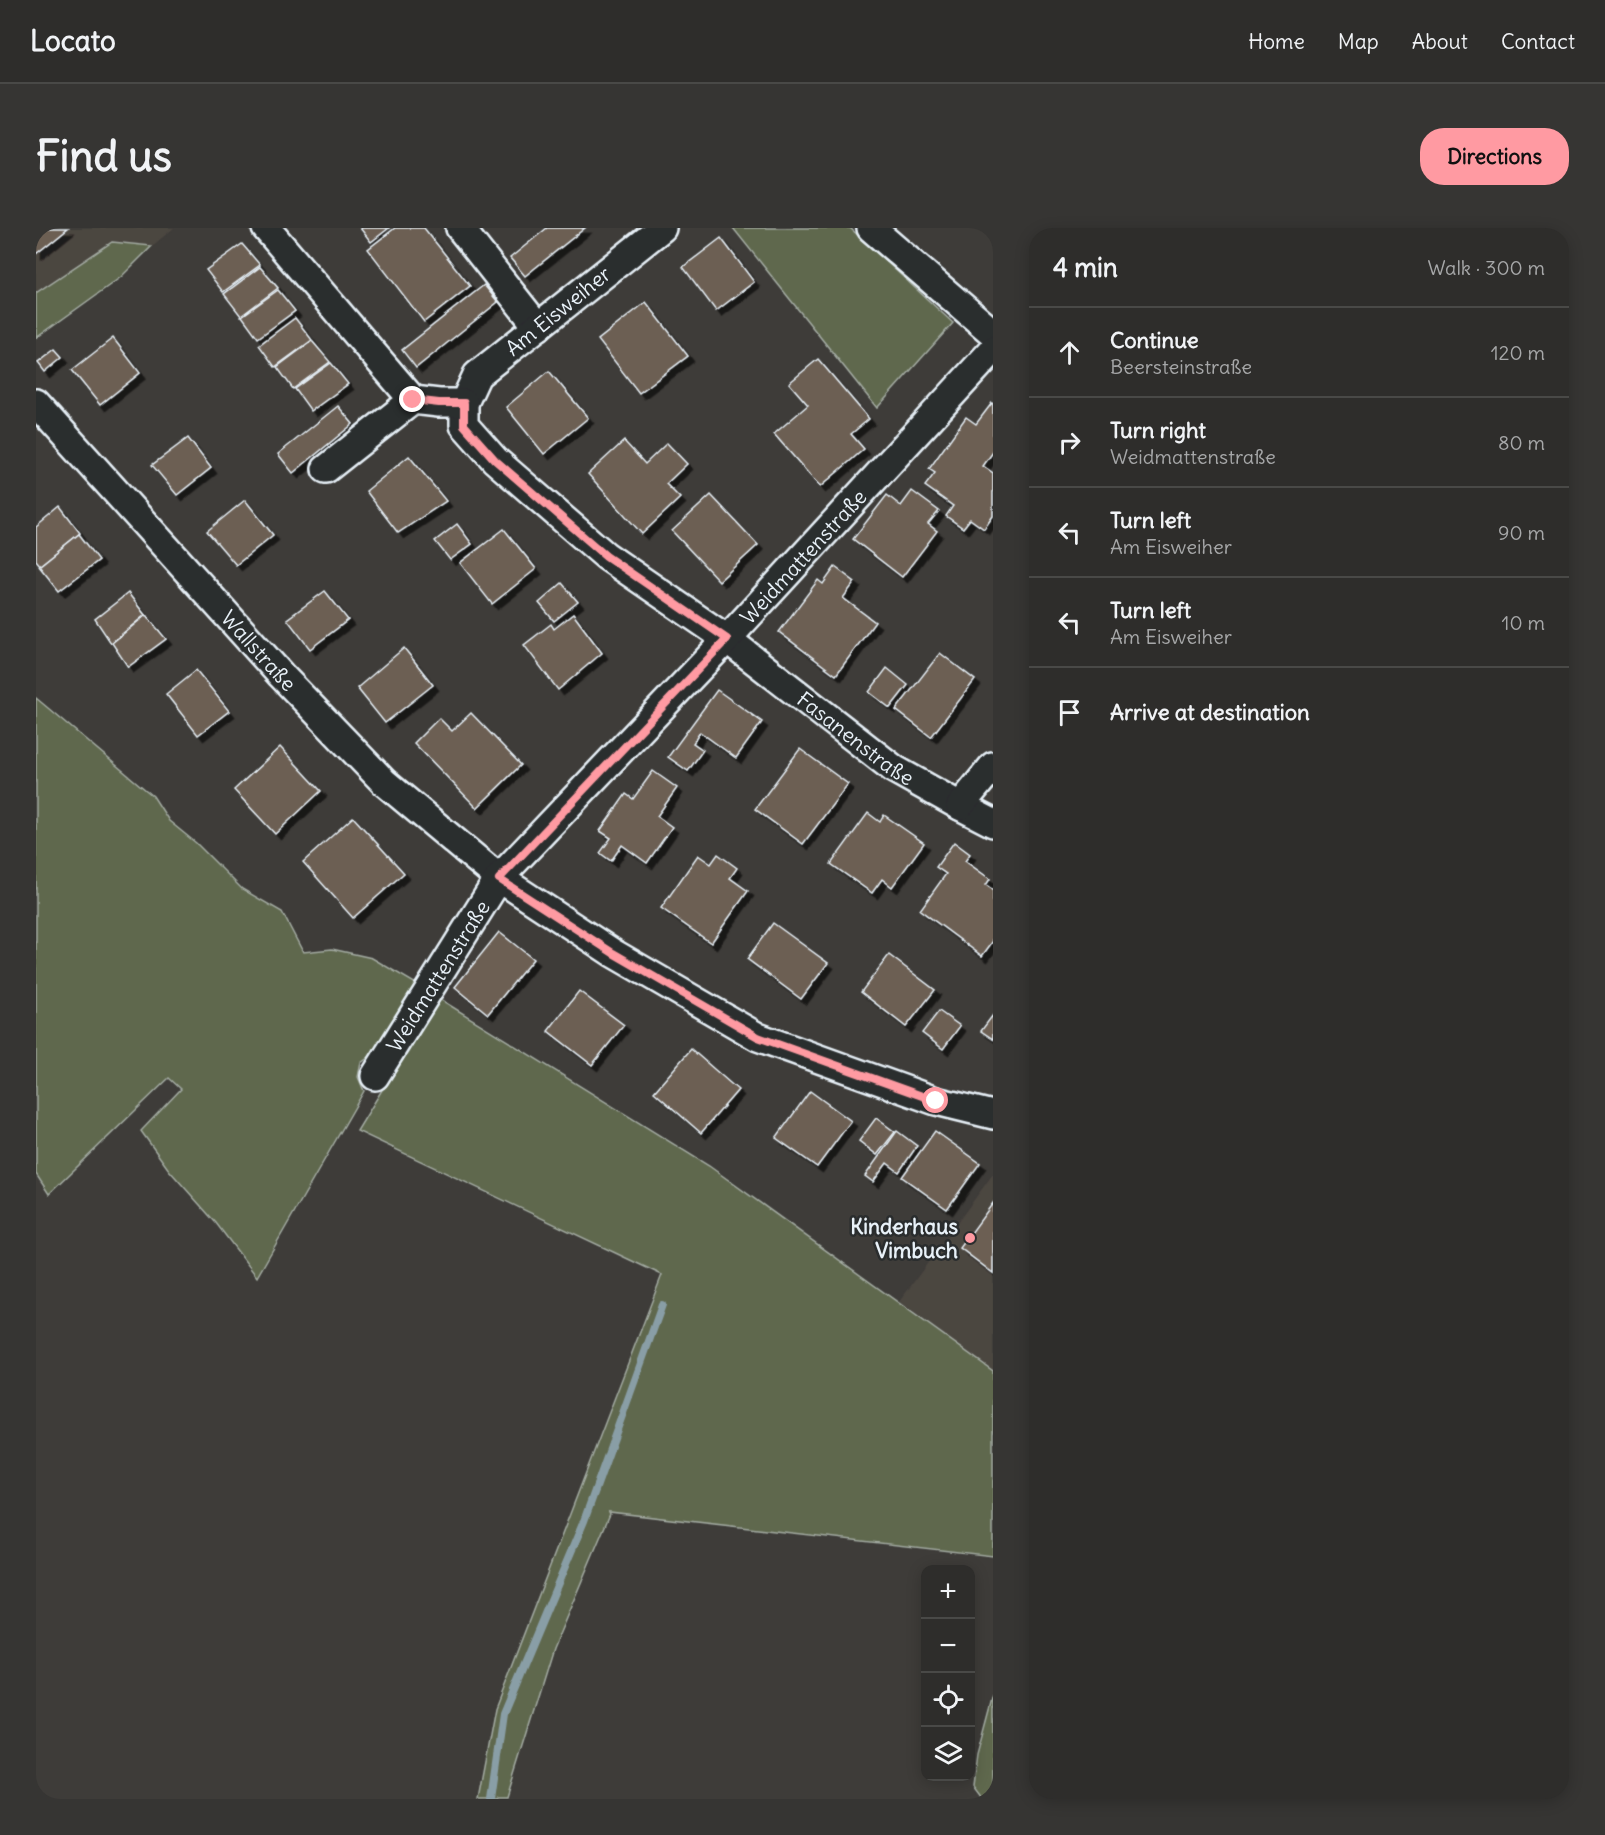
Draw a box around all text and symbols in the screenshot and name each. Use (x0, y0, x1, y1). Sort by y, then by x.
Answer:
text: Locato (30, 23, 116, 59)
text: Home (1248, 28, 1305, 55)
text: Map (1338, 28, 1379, 55)
text: About (1412, 28, 1468, 55)
text: Contact (1501, 28, 1575, 55)
button: Directions (1420, 128, 1569, 185)
text: Find us (36, 130, 172, 182)
text: 4 min (1053, 251, 1118, 284)
text: Walk · 300 m (1427, 255, 1545, 280)
street label: Am Eisweiher (500, 260, 617, 362)
text: Continue (1110, 326, 1199, 354)
icon: ahead (1053, 336, 1086, 369)
text: 120 m (1491, 340, 1545, 365)
text: Beersteinstraße (1110, 354, 1252, 379)
route end (399, 386, 425, 412)
text: Turn right (1110, 416, 1206, 444)
icon: right (1053, 426, 1086, 459)
text: 80 m (1498, 430, 1545, 455)
text: Weidmattenstraße (1110, 444, 1276, 469)
street label: Weidmattenstraße (734, 483, 872, 630)
text: Turn left (1110, 506, 1191, 534)
icon: left (1053, 516, 1086, 549)
text: 90 m (1498, 520, 1545, 545)
text: Am Eisweiher (1110, 534, 1232, 559)
text: Turn left (1110, 596, 1191, 624)
street label: Wallstraße (216, 604, 302, 696)
icon: left (1053, 606, 1086, 639)
text: 10 m (1502, 610, 1545, 635)
text: Am Eisweiher (1110, 624, 1232, 649)
street label: Fasanenstraße (792, 685, 919, 791)
icon: arrive (1053, 696, 1086, 729)
text: Arrive at destination (1110, 698, 1310, 726)
street label: Weidmattenstraße (380, 895, 495, 1057)
route start (922, 1087, 948, 1113)
place label: Kinderhaus Vimbuch (850, 1213, 958, 1264)
marker: Kinderhaus Vimbuch (963, 1231, 977, 1245)
map controls (921, 1565, 975, 1781)
button: + (921, 1565, 975, 1619)
button: − (921, 1619, 975, 1673)
button: locate (921, 1673, 975, 1727)
button: layers (921, 1727, 975, 1781)

